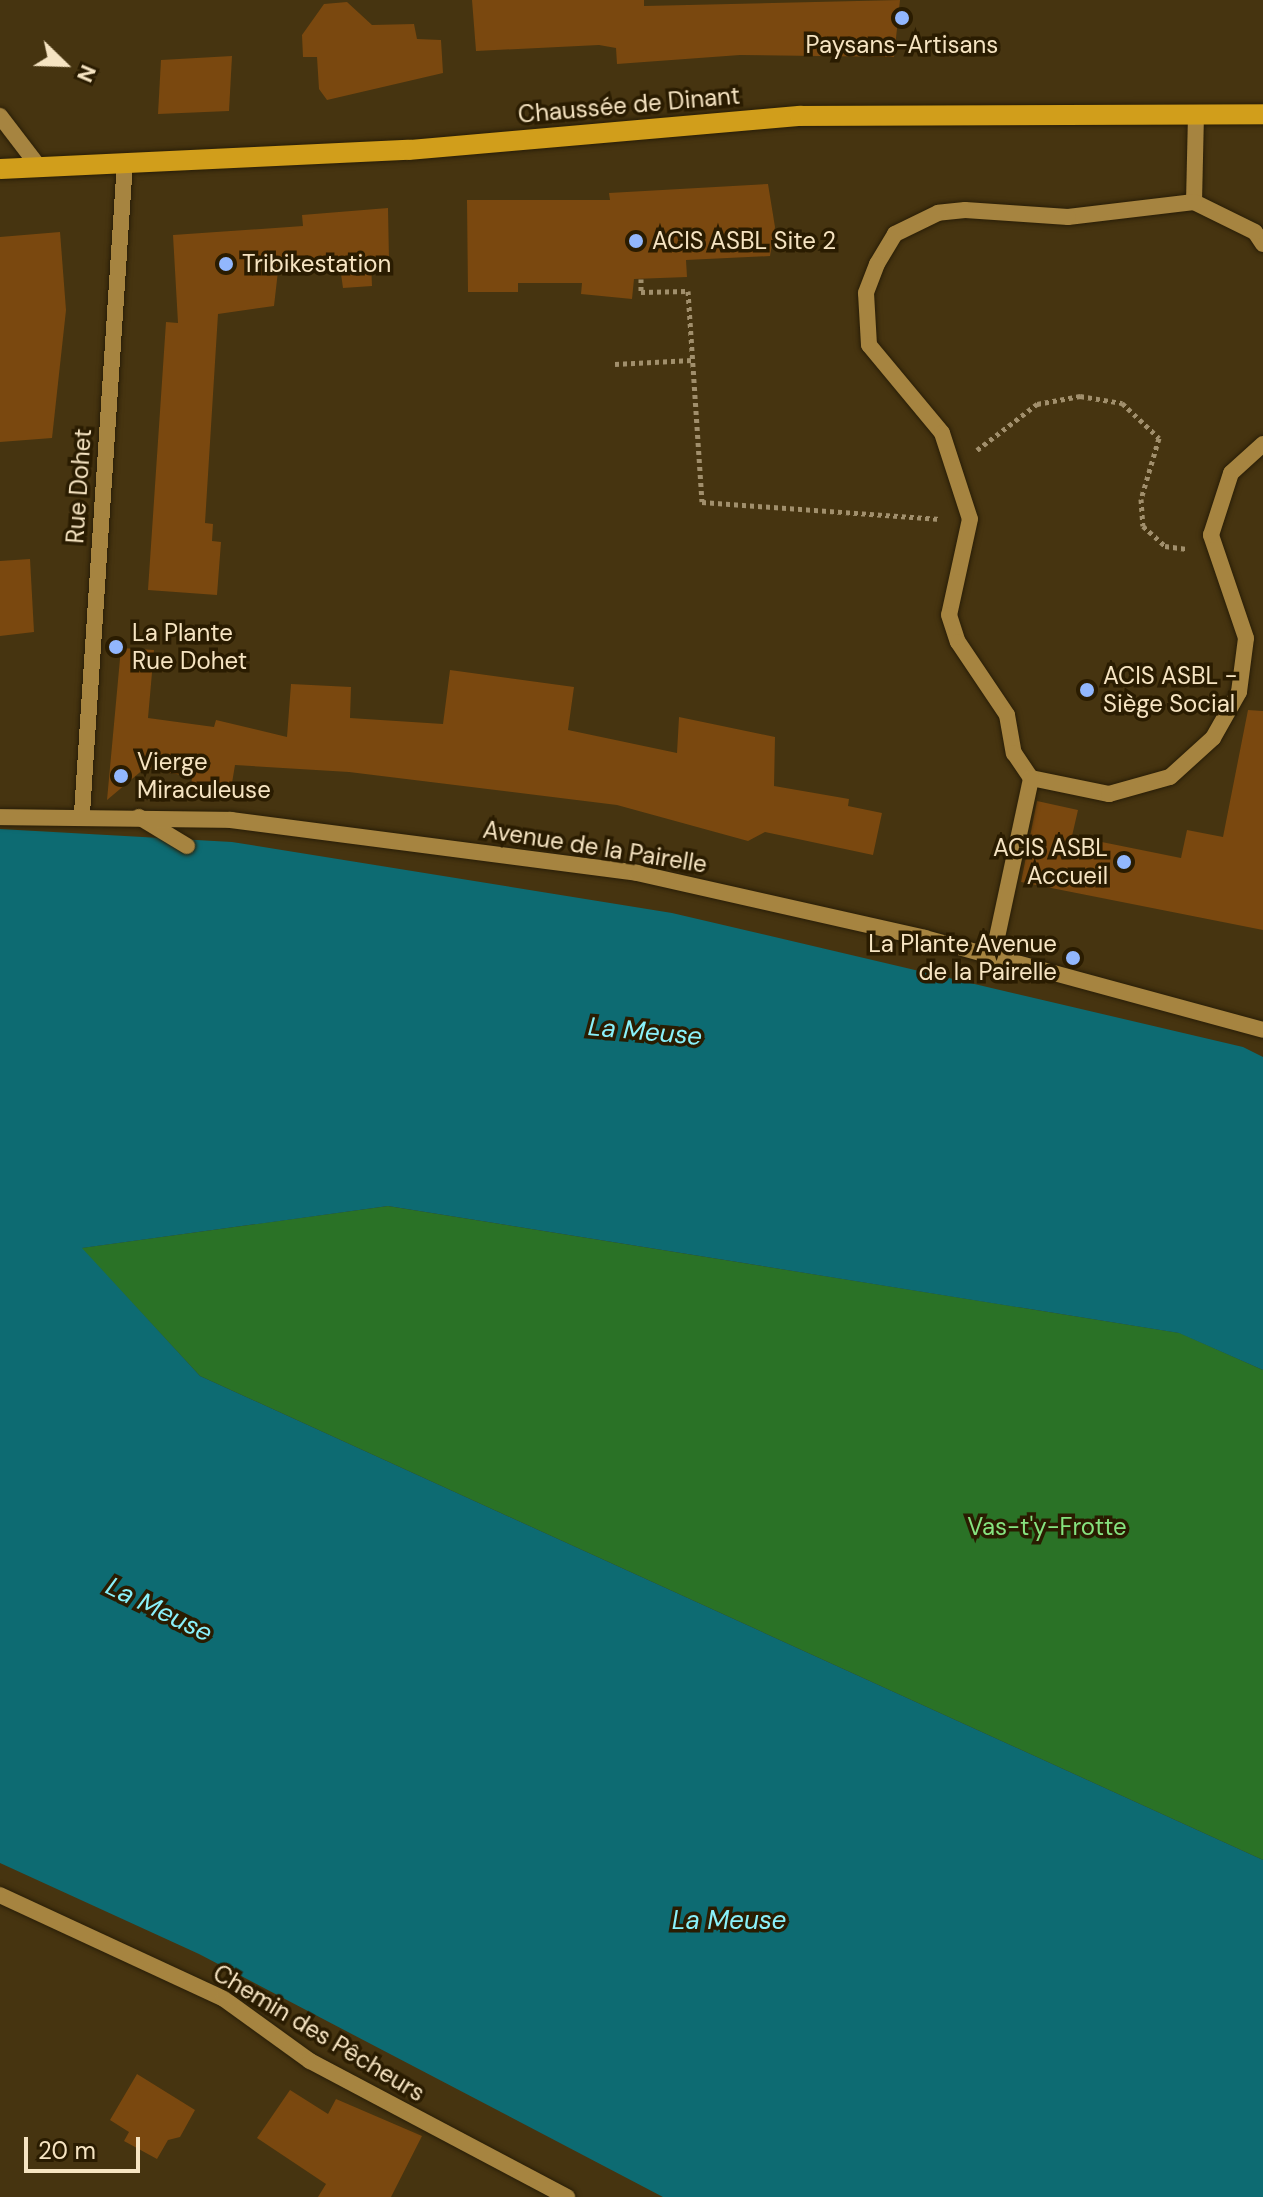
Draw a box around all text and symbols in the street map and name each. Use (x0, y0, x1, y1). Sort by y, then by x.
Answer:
marker: Paysans-Artisans (893, 9, 911, 27)
north arrow (24, 24, 104, 104)
place label: Paysans-Artisans (806, 31, 998, 59)
text: N (70, 61, 103, 87)
street label: Chaussée de Dinant (517, 81, 741, 129)
place label: ACIS ASBL Site 2 (652, 227, 836, 255)
marker: ACIS ASBL Site 2 (627, 232, 645, 250)
place label: Tribikestation (242, 250, 391, 278)
marker: Tribikestation (217, 255, 235, 273)
street label: Rue Dohet (61, 428, 97, 544)
place label: La Plante Rue Dohet (132, 619, 247, 675)
marker: La Plante Rue Dohet (107, 638, 125, 656)
place label: ACIS ASBL - Siège Social (1103, 662, 1237, 718)
marker: ACIS ASBL - Siège Social (1078, 681, 1096, 699)
place label: Vierge Miraculeuse (137, 748, 271, 804)
marker: Vierge Miraculeuse (112, 767, 130, 785)
street label: Avenue de la Pairelle (481, 815, 709, 879)
place label: ACIS ASBL Accueil (993, 834, 1108, 890)
marker: ACIS ASBL Accueil (1115, 853, 1133, 871)
place label: La Plante Avenue de la Pairelle (868, 930, 1057, 986)
marker: La Plante Avenue de la Pairelle (1064, 949, 1082, 967)
water label: La Meuse (587, 1011, 703, 1053)
park label: Vas-t'y-Frotte (967, 1513, 1127, 1541)
water label: La Meuse (101, 1571, 217, 1649)
water label: La Meuse (672, 1905, 786, 1937)
street label: Chemin des Pêcheurs (208, 1958, 430, 2108)
scale bar (28, 2121, 144, 2171)
text: 20 m (38, 2135, 96, 2166)

